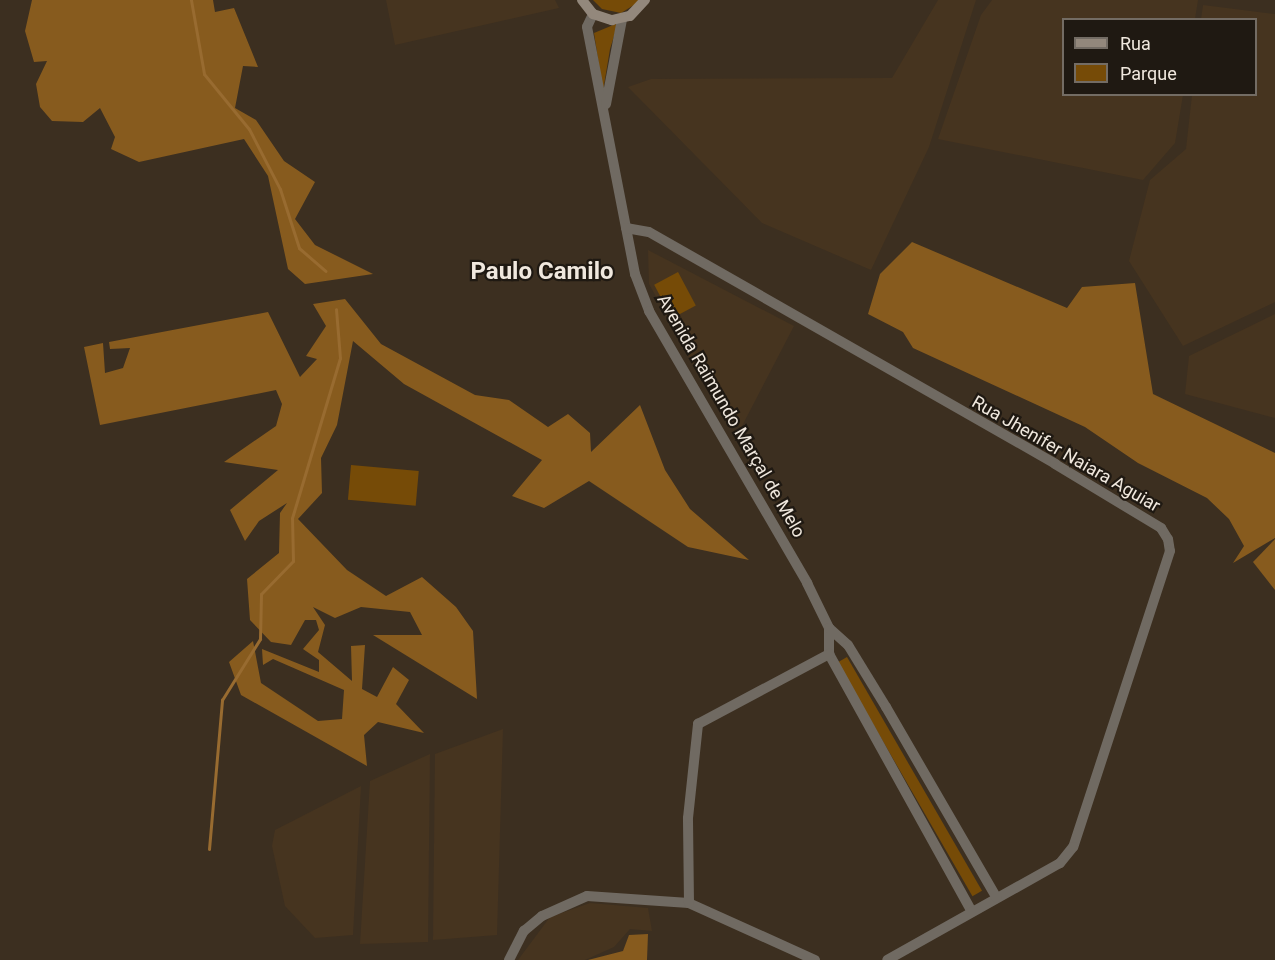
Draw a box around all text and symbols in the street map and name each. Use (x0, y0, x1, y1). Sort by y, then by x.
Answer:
legend (1062, 18, 1257, 96)
text: Rua (1120, 33, 1151, 54)
text: Parque (1120, 63, 1177, 84)
district label: Paulo Camilo (470, 258, 614, 286)
street label: Avenida Raimundo Marçal de Melo (652, 290, 810, 542)
street label: Rua Jhenifer Naiara Aguiar (968, 391, 1164, 517)

